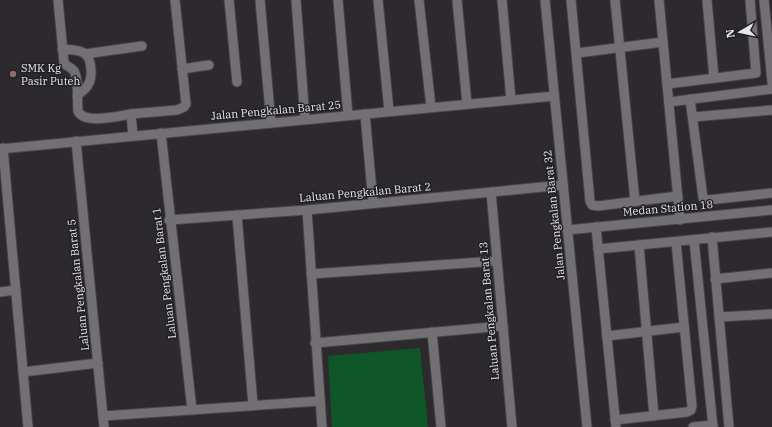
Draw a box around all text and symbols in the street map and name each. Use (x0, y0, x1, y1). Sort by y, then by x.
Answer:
north arrow (720, 12, 760, 52)
text: N (722, 28, 738, 39)
place label: SMK Kg Pasir Puteh (21, 61, 80, 88)
marker: SMK Kg Pasir Puteh (8, 69, 18, 79)
street label: Jalan Pengkalan Barat 25 (210, 97, 342, 123)
street label: Jalan Pengkalan Barat 32 (540, 149, 568, 281)
street label: Laluan Pengkalan Barat 2 (298, 179, 432, 205)
street label: Medan Station 18 (622, 197, 714, 219)
street label: Laluan Pengkalan Barat 1 (149, 206, 179, 340)
street label: Laluan Pengkalan Barat 5 (64, 218, 92, 352)
street label: Laluan Pengkalan Barat 13 (476, 241, 502, 381)

